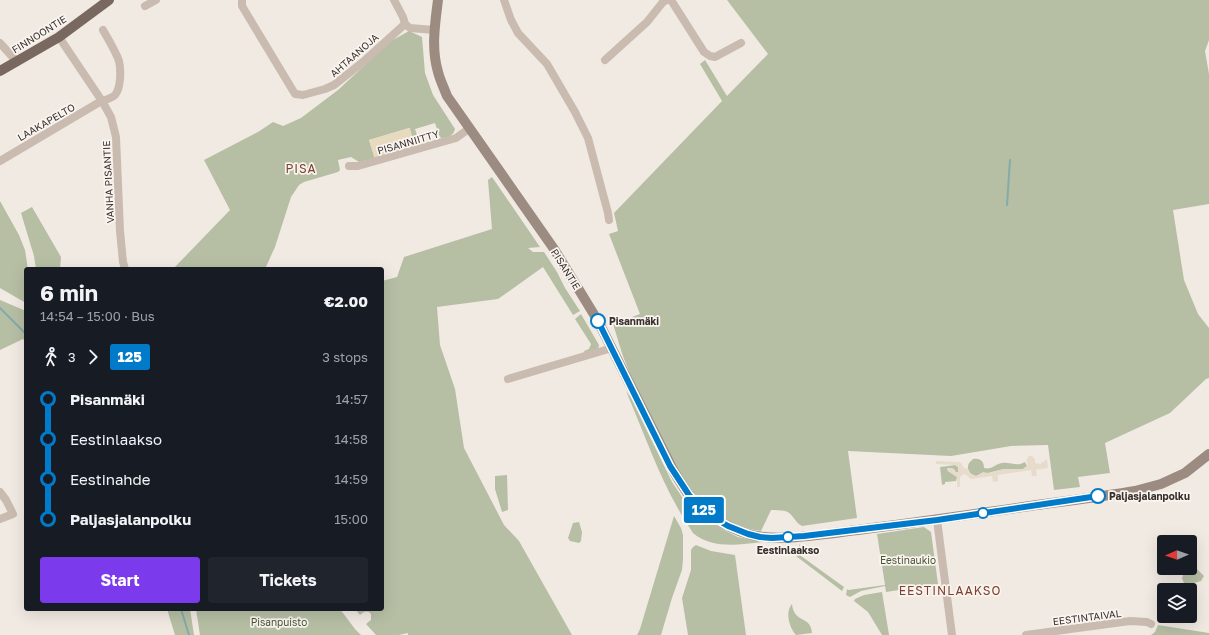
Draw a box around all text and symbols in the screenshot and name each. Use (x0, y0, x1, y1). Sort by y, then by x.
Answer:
street label: FINNOONTIE (9, 12, 69, 56)
street label: AHTAANOJA (327, 31, 381, 79)
street label: LAAKAPELTO (15, 101, 77, 143)
street label: PISANNIITTY (376, 127, 441, 157)
street label: VANHA PISANTIE (100, 140, 116, 224)
district label: PISA (285, 161, 317, 176)
street label: PISANTIE (549, 246, 583, 292)
text: 6 min (40, 279, 98, 306)
text: €2.00 (324, 292, 368, 310)
text: 14:54 – 15:00 · Bus (40, 308, 155, 324)
marker: Pisanmäki (590, 313, 606, 329)
place label: Pisanmäki (609, 315, 659, 327)
icon: walk (40, 346, 62, 368)
icon: forward (82, 346, 104, 368)
text: 125 (118, 348, 142, 365)
text: 3 (68, 349, 76, 365)
text: 3 stops (322, 349, 368, 365)
text: Pisanmäki (70, 390, 145, 408)
text: 14:57 (335, 391, 368, 407)
text: Eestinlaakso (70, 430, 162, 448)
text: 14:58 (334, 431, 368, 447)
text: Eestinahde (70, 470, 151, 488)
text: 14:59 (334, 471, 368, 487)
marker: Paljasjalanpolku (1090, 488, 1106, 504)
place label: Paljasjalanpolku (1109, 490, 1190, 502)
line badge: 125 (681, 497, 727, 523)
text: 125 (692, 501, 716, 518)
unlabelled marker (977, 507, 989, 519)
text: Paljasjalanpolku (70, 510, 191, 528)
text: 15:00 (334, 511, 368, 527)
marker: Eestinlaakso (782, 531, 794, 543)
north arrow (1157, 535, 1197, 575)
map controls (1157, 535, 1197, 623)
place label: Eestinlaakso (757, 544, 819, 556)
park label: Eestinaukio (880, 554, 936, 566)
button: Start (40, 557, 200, 603)
button: Tickets (208, 557, 368, 603)
district label: EESTINLAAKSO (899, 583, 1001, 598)
button: layers (1157, 583, 1197, 623)
street label: EESTINTAIVAL (1052, 607, 1122, 627)
park label: Pisanpuisto (251, 616, 307, 628)

